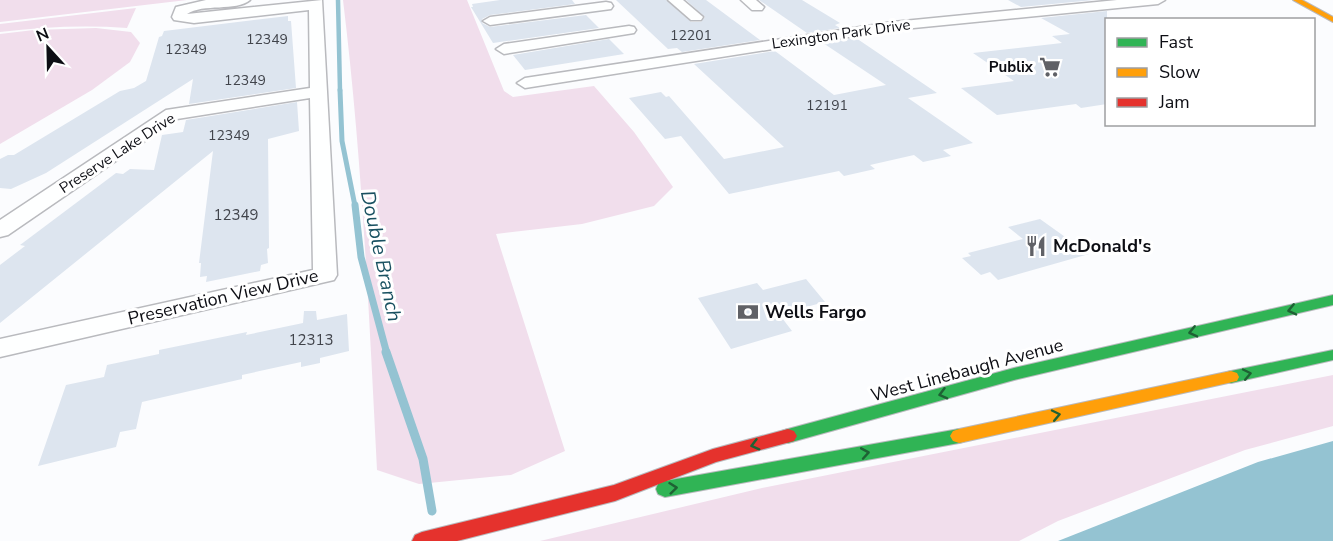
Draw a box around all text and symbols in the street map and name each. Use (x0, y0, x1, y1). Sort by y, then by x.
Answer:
street label: Lexington Park Drive (770, 14, 912, 54)
north arrow (18, 18, 78, 78)
legend (1105, 18, 1315, 126)
text: N (33, 23, 52, 47)
house number: 12201 (670, 26, 712, 45)
house number: 12349 (246, 30, 288, 49)
text: Fast (1159, 30, 1194, 54)
house number: 12349 (165, 40, 207, 59)
supermarket icon: Publix (1038, 55, 1062, 79)
place label: Publix (989, 57, 1034, 77)
text: Slow (1159, 60, 1200, 84)
house number: 12349 (224, 71, 266, 90)
text: Jam (1158, 90, 1190, 114)
house number: 12191 (806, 96, 848, 115)
street label: Preserve Lake Drive (55, 108, 179, 198)
house number: 12349 (208, 126, 250, 145)
water label: Double Branch (354, 188, 408, 324)
house number: 12349 (213, 205, 259, 225)
restaurant icon: McDonald's (1024, 234, 1048, 258)
place label: McDonald's (1053, 234, 1151, 258)
street label: Preservation View Drive (125, 263, 321, 331)
bank icon: Wells Fargo (736, 300, 760, 324)
place label: Wells Fargo (765, 300, 866, 324)
one-way arrow (1287, 302, 1297, 315)
one-way arrow (1189, 325, 1199, 338)
house number: 12313 (288, 330, 334, 350)
street label: West Linebaugh Avenue (868, 333, 1066, 407)
one-way arrow (1242, 368, 1252, 381)
one-way arrow (938, 386, 948, 399)
one-way arrow (1051, 409, 1061, 422)
one-way arrow (750, 437, 760, 450)
one-way arrow (860, 447, 870, 460)
one-way arrow (669, 482, 678, 495)

